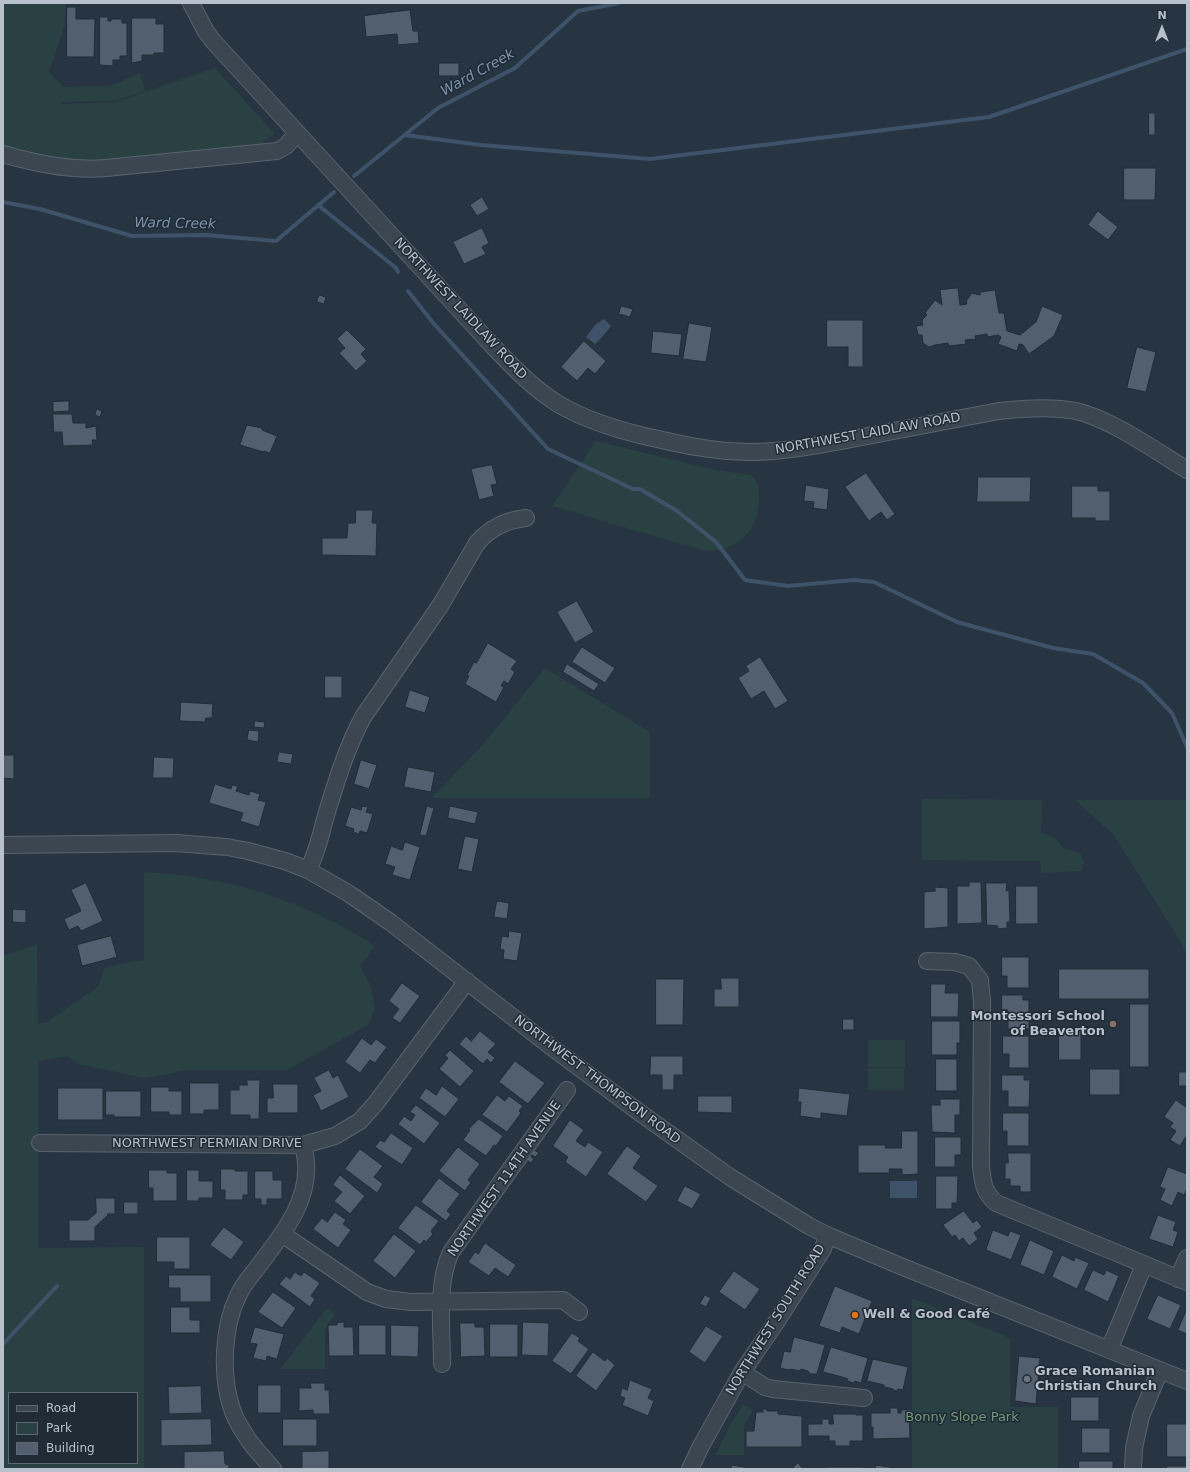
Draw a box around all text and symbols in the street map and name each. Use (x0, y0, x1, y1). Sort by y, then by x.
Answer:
north arrow (1142, 8, 1182, 48)
text: N (1157, 9, 1167, 22)
water label: Ward Creek (438, 46, 518, 100)
water label: Ward Creek (134, 215, 216, 233)
street label: NORTHWEST LAIDLAW ROAD (390, 235, 530, 383)
street label: NORTHWEST LAIDLAW ROAD (774, 410, 962, 458)
place label: Montessori School of Beaverton (970, 1009, 1105, 1040)
street label: NORTHWEST THOMPSON ROAD (511, 1012, 683, 1148)
marker: Montessori School of Beaverton (1108, 1019, 1118, 1029)
street label: NORTHWEST 114TH AVENUE (445, 1098, 565, 1260)
street label: NORTHWEST PERMIAN DRIVE (112, 1136, 302, 1152)
street label: NORTHWEST SOUTH ROAD (723, 1242, 829, 1398)
place label: Well & Good Café (863, 1307, 990, 1323)
marker: Well & Good Café (850, 1310, 860, 1320)
place label: Grace Romanian Christian Church (1035, 1364, 1157, 1395)
marker: Grace Romanian Christian Church (1022, 1374, 1032, 1384)
legend (8, 1392, 138, 1464)
text: Road (46, 1401, 76, 1415)
park label: Bonny Slope Park (905, 1410, 1019, 1426)
text: Park (46, 1421, 72, 1435)
text: Building (46, 1441, 95, 1455)

